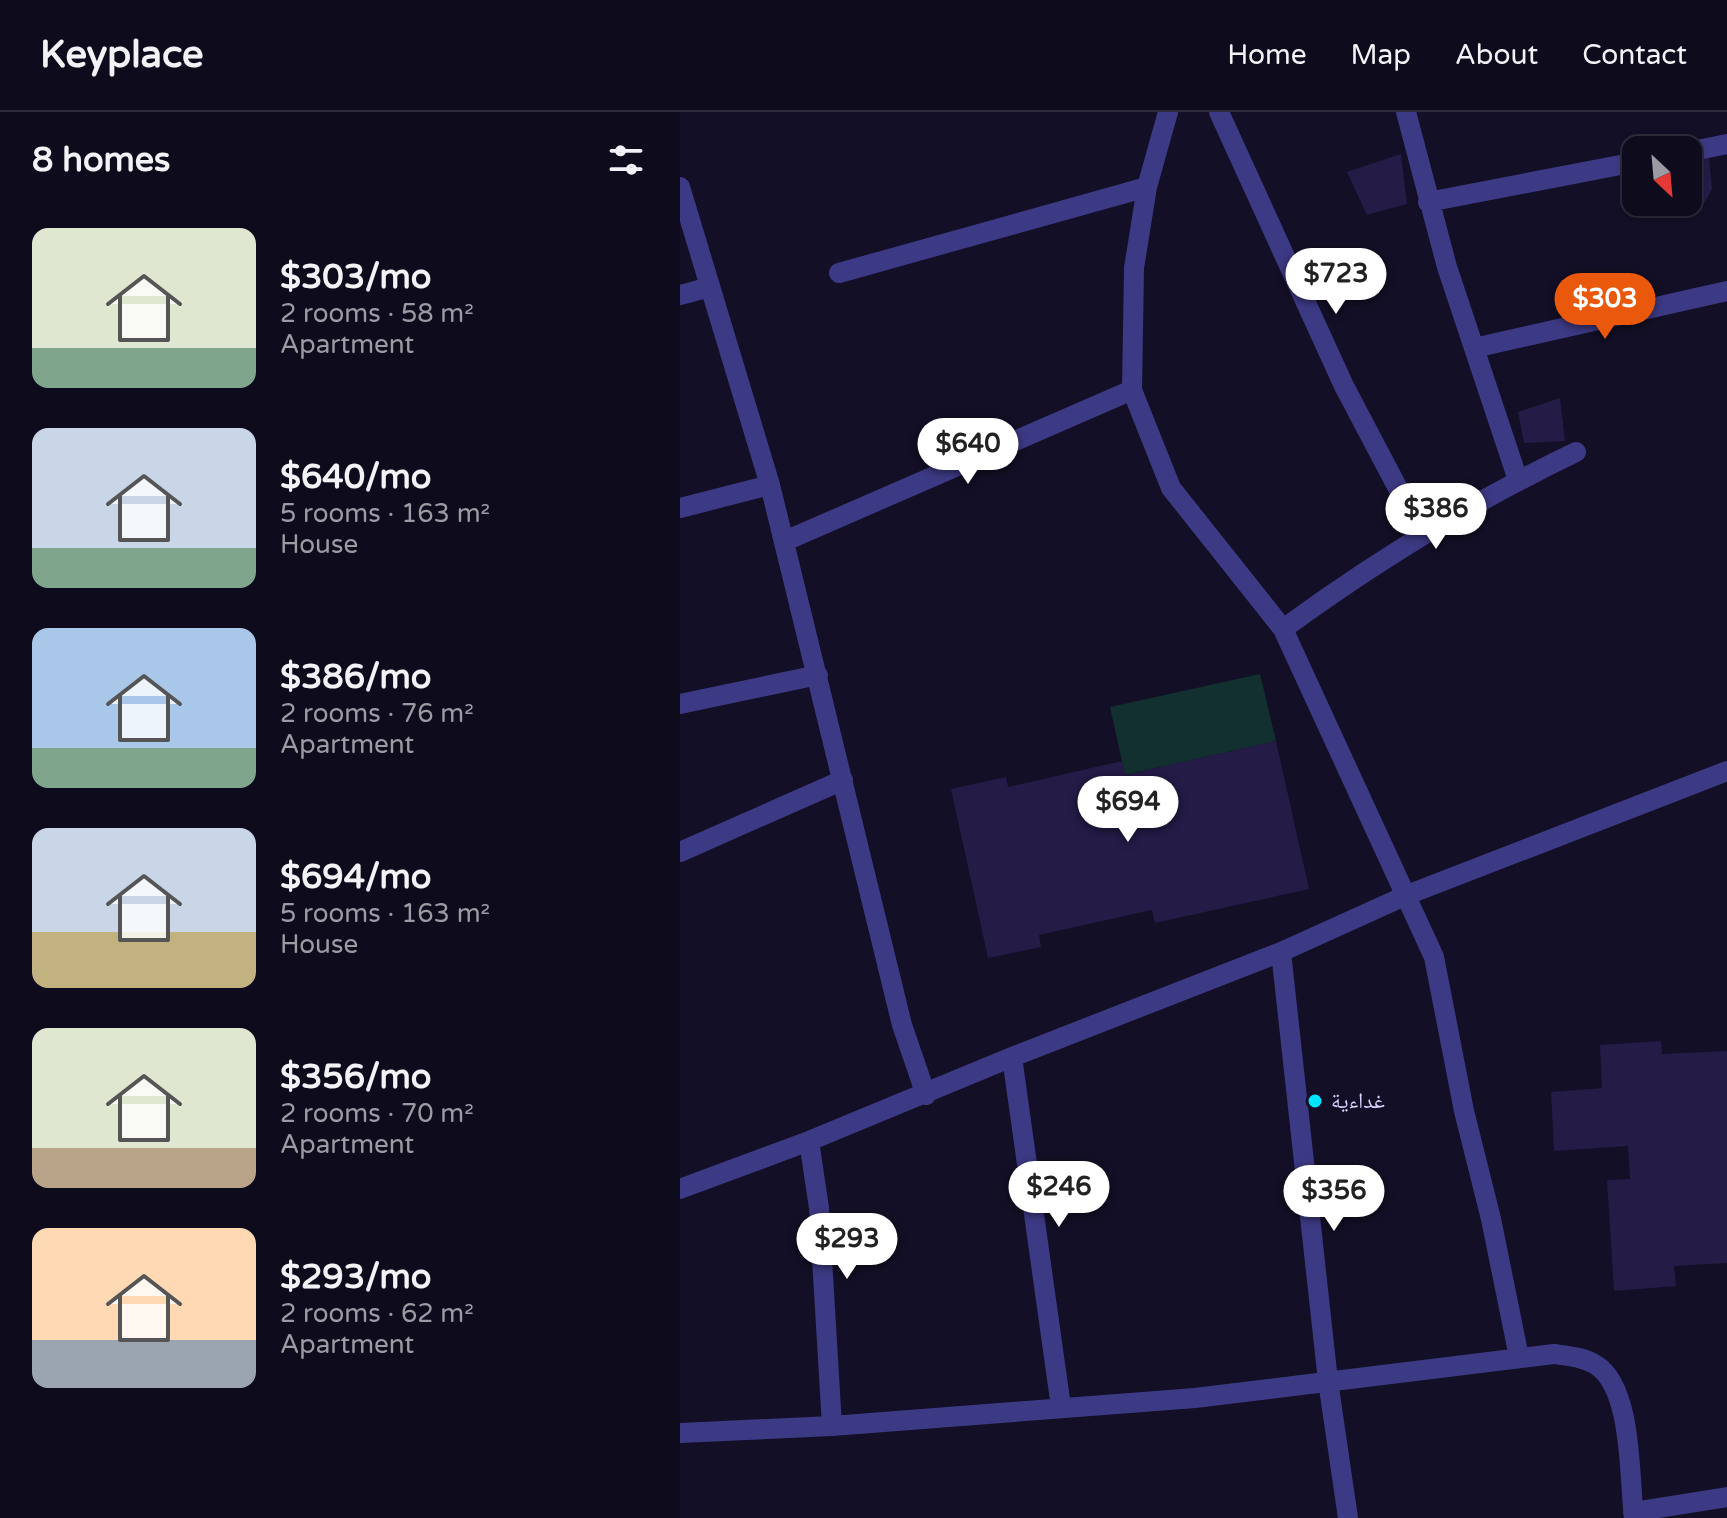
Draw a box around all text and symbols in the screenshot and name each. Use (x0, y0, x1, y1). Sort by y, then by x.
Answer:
text: Keyplace (40, 32, 204, 78)
text: Home (1227, 38, 1307, 72)
text: Map (1351, 38, 1411, 72)
text: About (1455, 38, 1538, 72)
text: Contact (1582, 38, 1687, 72)
north arrow (1622, 136, 1702, 216)
map controls (1622, 136, 1702, 216)
icon: filters (604, 138, 648, 182)
text: 8 homes (32, 140, 170, 181)
pin: $723 (1289, 248, 1383, 316)
text: $303/mo (280, 257, 431, 298)
text: $723 (1303, 258, 1369, 289)
icon: home (96, 260, 192, 356)
pin: $303 (1558, 273, 1652, 341)
text: $303 (1572, 283, 1638, 314)
text: 2 rooms · 58 m² (280, 298, 474, 329)
text: Apartment (280, 329, 414, 360)
pin: $640 (921, 418, 1015, 486)
text: $640 (935, 428, 1001, 459)
text: $640/mo (280, 457, 431, 498)
icon: home (96, 460, 192, 556)
pin: $386 (1389, 483, 1483, 551)
text: $386 (1403, 493, 1469, 524)
text: 5 rooms · 163 m² (280, 498, 490, 529)
text: House (280, 529, 358, 560)
text: $386/mo (280, 657, 431, 698)
icon: home (96, 660, 192, 756)
text: 2 rooms · 76 m² (280, 698, 474, 729)
text: Apartment (280, 729, 414, 760)
pin: $694 (1081, 776, 1175, 844)
text: $694 (1095, 786, 1161, 817)
text: $694/mo (280, 857, 431, 898)
icon: home (96, 860, 192, 956)
text: 5 rooms · 163 m² (280, 898, 490, 929)
text: House (280, 929, 358, 960)
text: $356/mo (280, 1057, 431, 1098)
icon: home (96, 1060, 192, 1156)
place label: غداءية (1331, 1088, 1385, 1114)
marker: غداءية (1306, 1092, 1324, 1110)
text: 2 rooms · 70 m² (280, 1098, 474, 1129)
text: Apartment (280, 1129, 414, 1160)
pin: $246 (1012, 1161, 1106, 1229)
pin: $356 (1287, 1165, 1381, 1233)
text: $246 (1026, 1171, 1092, 1202)
text: $356 (1301, 1175, 1367, 1206)
pin: $293 (800, 1213, 894, 1281)
text: $293 (814, 1223, 880, 1254)
text: $293/mo (280, 1257, 431, 1298)
icon: home (96, 1260, 192, 1356)
text: 2 rooms · 62 m² (280, 1298, 474, 1329)
text: Apartment (280, 1329, 414, 1360)

